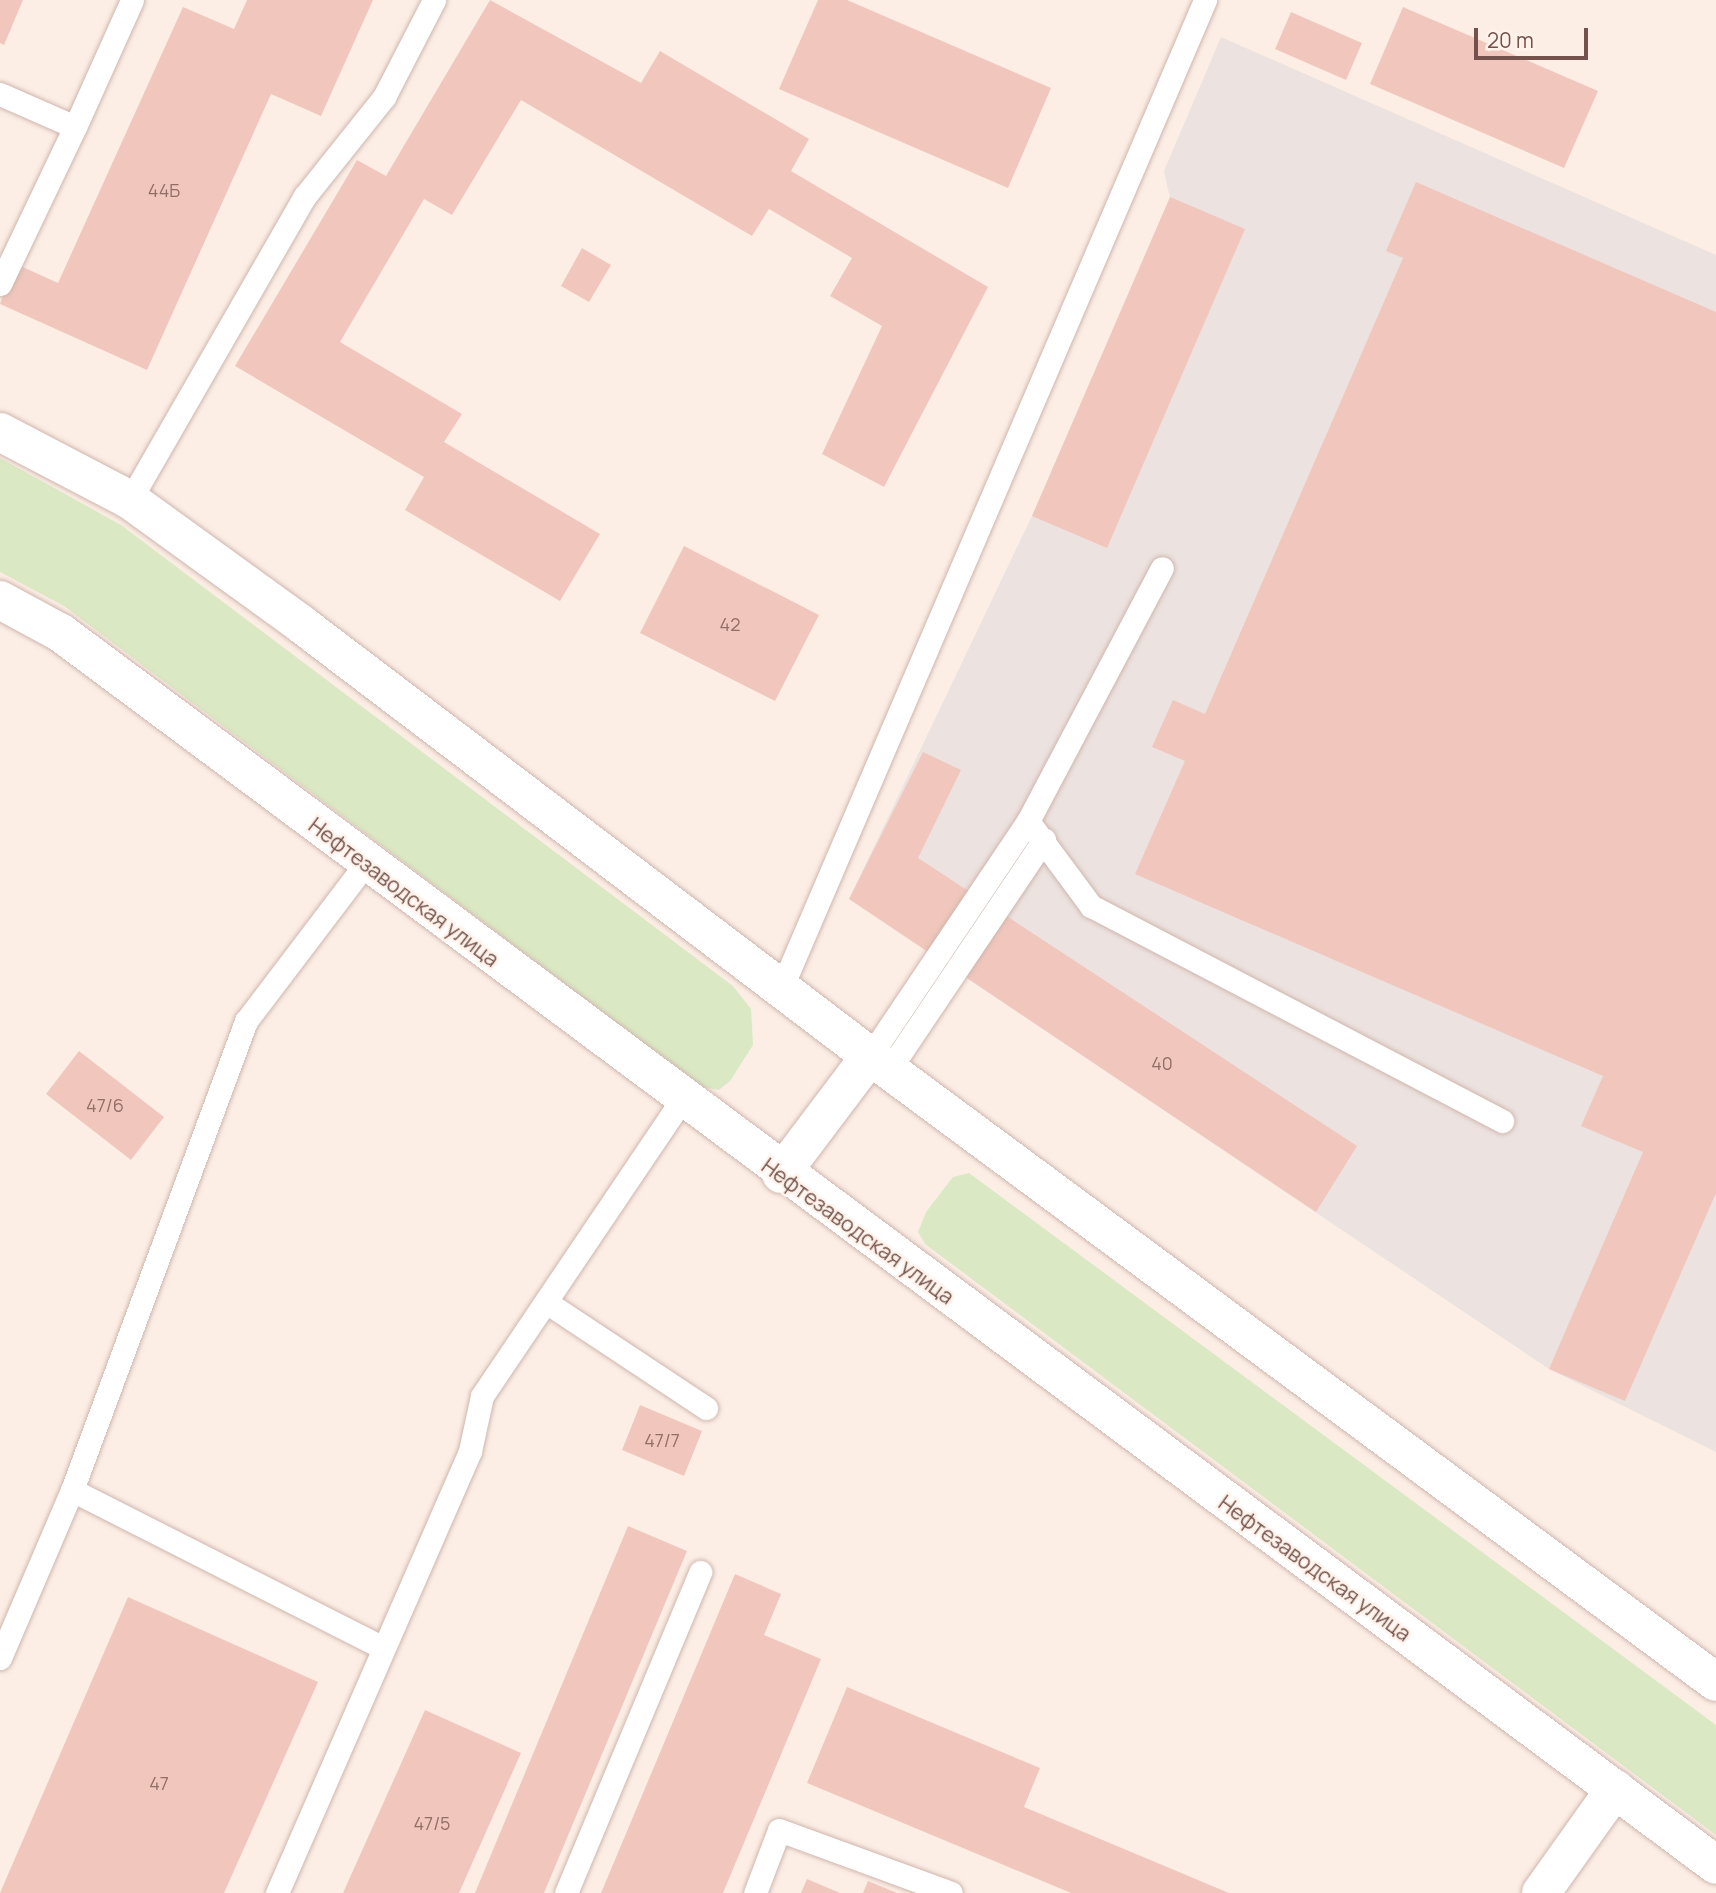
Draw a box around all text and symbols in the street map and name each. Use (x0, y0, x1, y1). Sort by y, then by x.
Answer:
scale bar (1478, 14, 1592, 58)
text: 20 m (1487, 26, 1534, 54)
house number: 44Б (148, 179, 180, 201)
house number: 42 (720, 613, 740, 635)
street label: Нефтезаводская улица (304, 812, 504, 972)
house number: 40 (1151, 1052, 1173, 1074)
house number: 47/6 (86, 1094, 124, 1116)
street label: Нефтезаводская улица (757, 1153, 959, 1309)
house number: 47/7 (644, 1429, 680, 1451)
street label: Нефтезаводская улица (1214, 1490, 1416, 1646)
house number: 47 (149, 1772, 169, 1794)
house number: 47/5 (413, 1812, 451, 1834)

